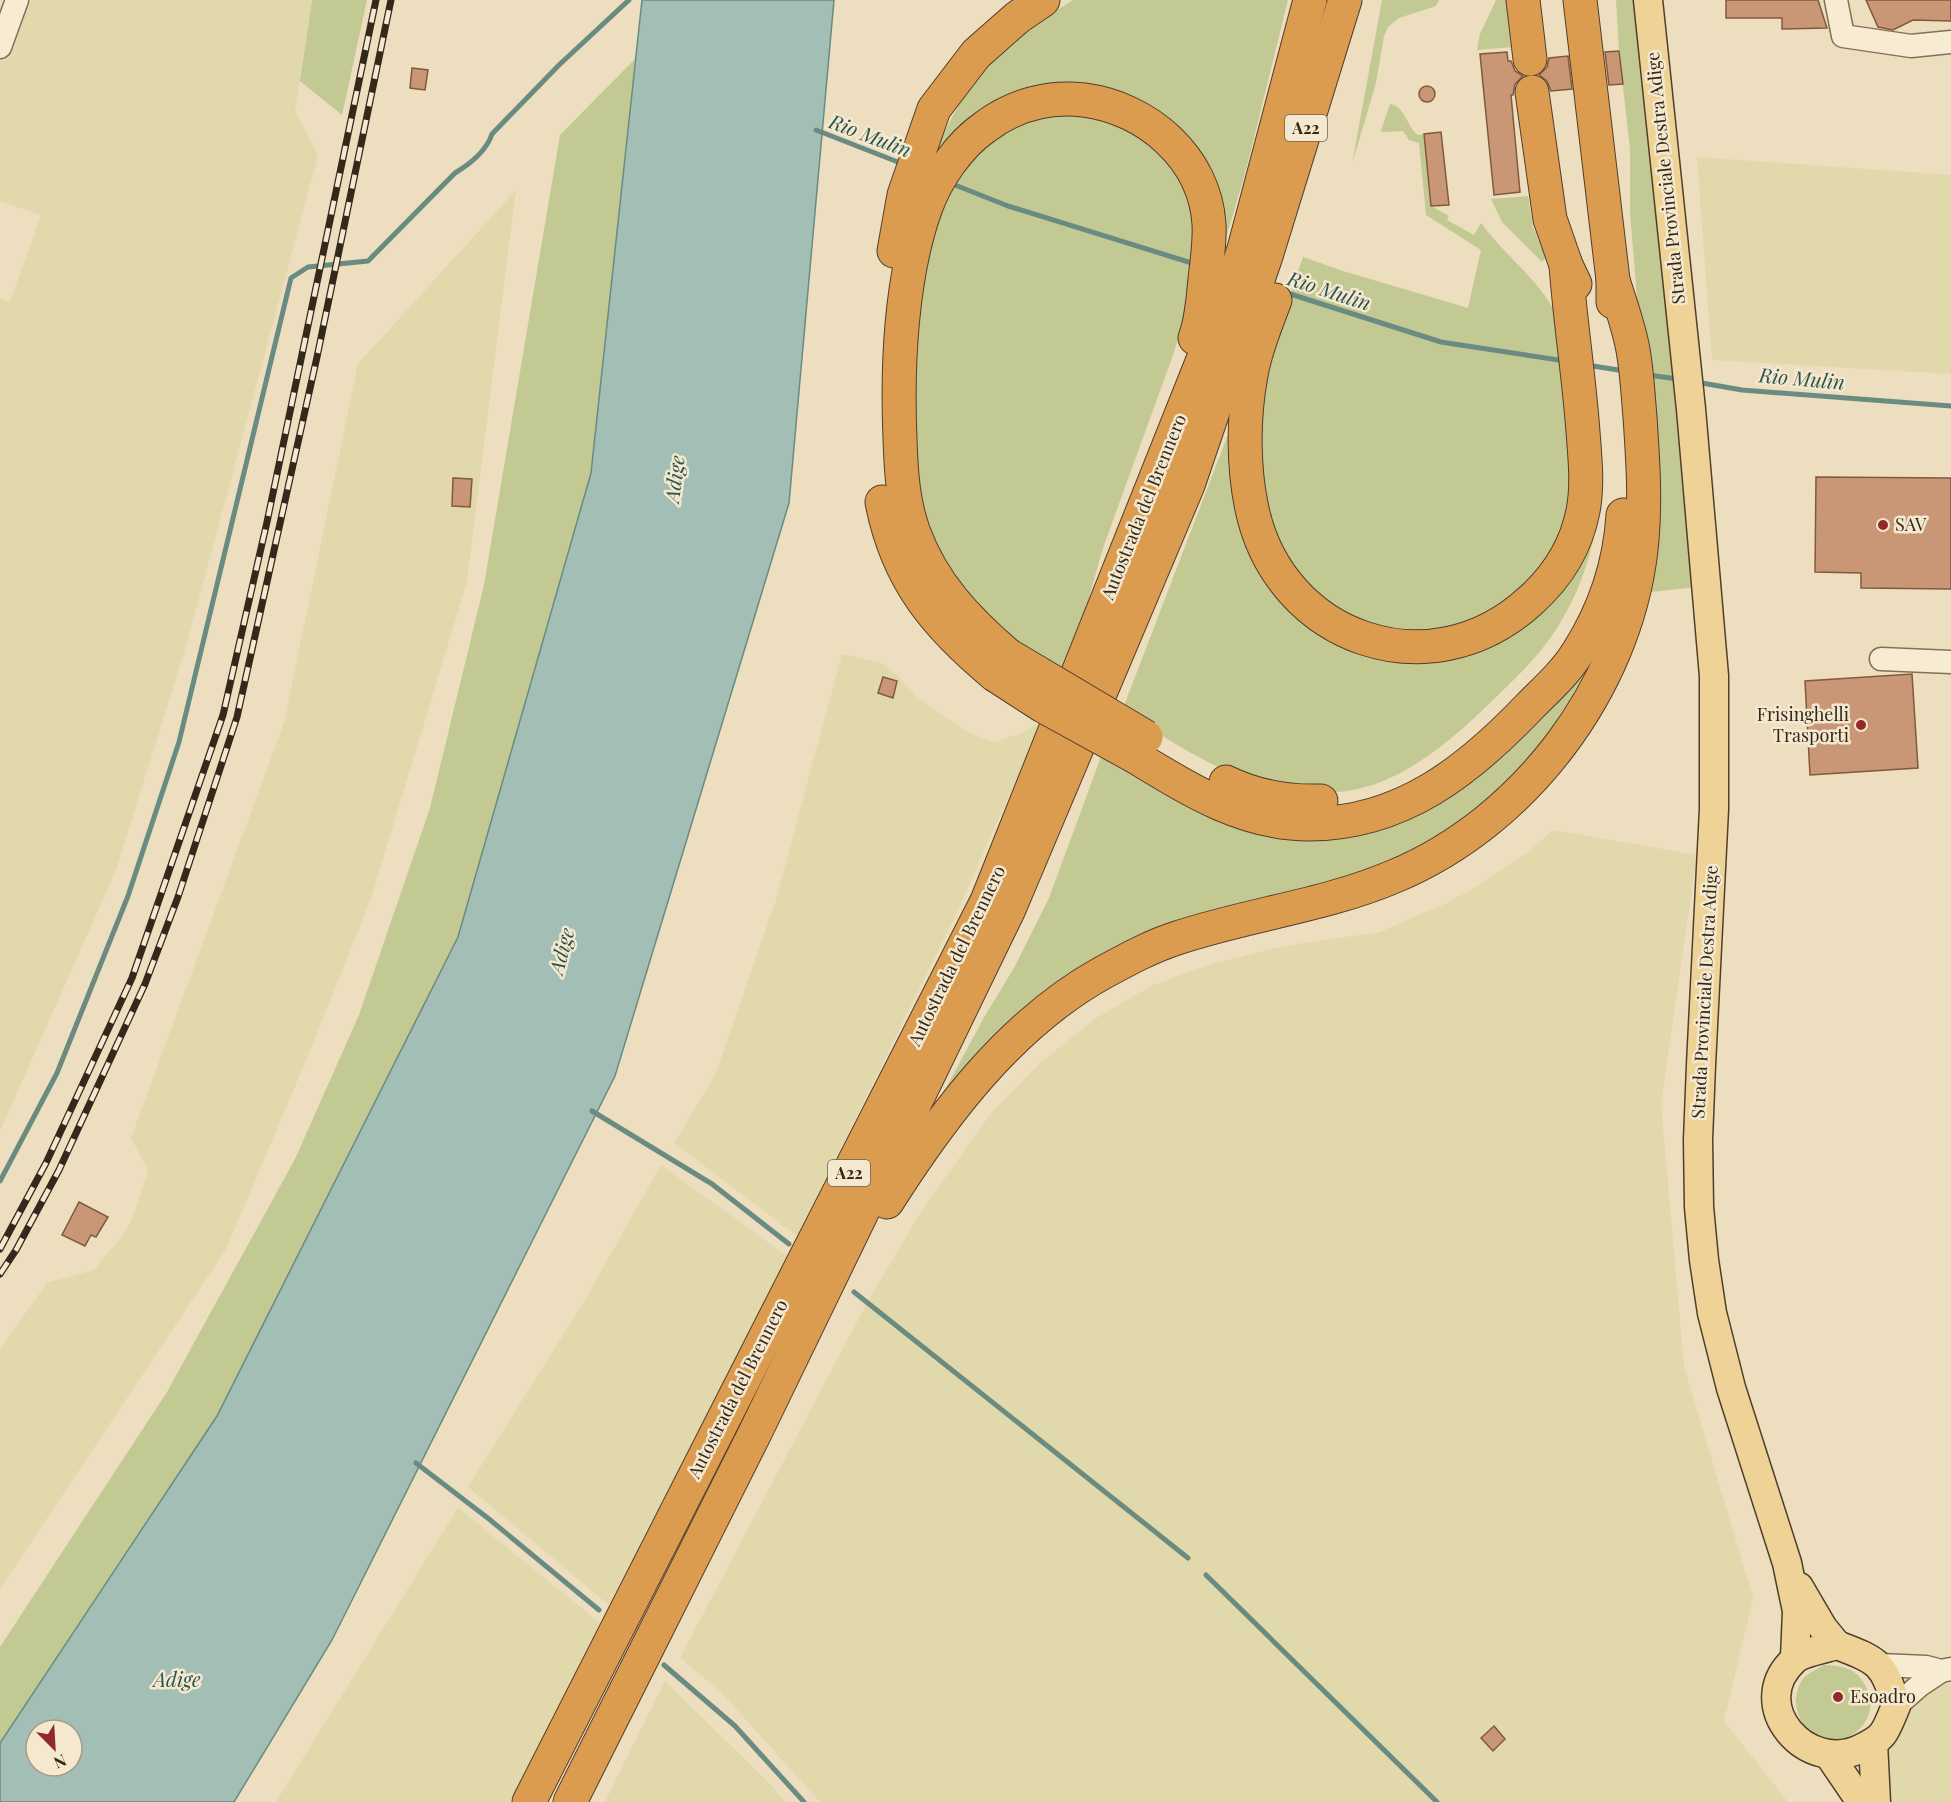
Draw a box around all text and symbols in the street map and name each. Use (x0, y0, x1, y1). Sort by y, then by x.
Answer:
street label: Strada Provinciale Destra Adige (1640, 51, 1690, 306)
water label: Rio Mulin (825, 106, 915, 163)
road number: A22 (1285, 115, 1327, 141)
water label: Rio Mulin (1284, 263, 1374, 316)
water label: Rio Mulin (1757, 360, 1846, 395)
street label: Autostrada del Brennero (1095, 410, 1191, 604)
water label: Adige (657, 453, 690, 506)
place label: SAV (1895, 512, 1927, 536)
marker: SAV (1876, 518, 1890, 532)
place label: Frisinghelli Trasporti (1757, 702, 1849, 747)
marker: Frisinghelli Trasporti (1854, 718, 1868, 732)
street label: Autostrada del Brennero (902, 861, 1010, 1051)
street label: Strada Provinciale Destra Adige (1685, 865, 1723, 1119)
water label: Adige (541, 924, 580, 979)
road number: A22 (828, 1160, 870, 1186)
street label: Autostrada del Brennero (681, 1295, 793, 1483)
water label: Adige (151, 1665, 201, 1692)
place label: Esoadro (1850, 1684, 1916, 1708)
marker: Esoadro (1831, 1690, 1845, 1704)
north arrow (24, 1718, 84, 1778)
text: N (50, 1750, 70, 1774)

